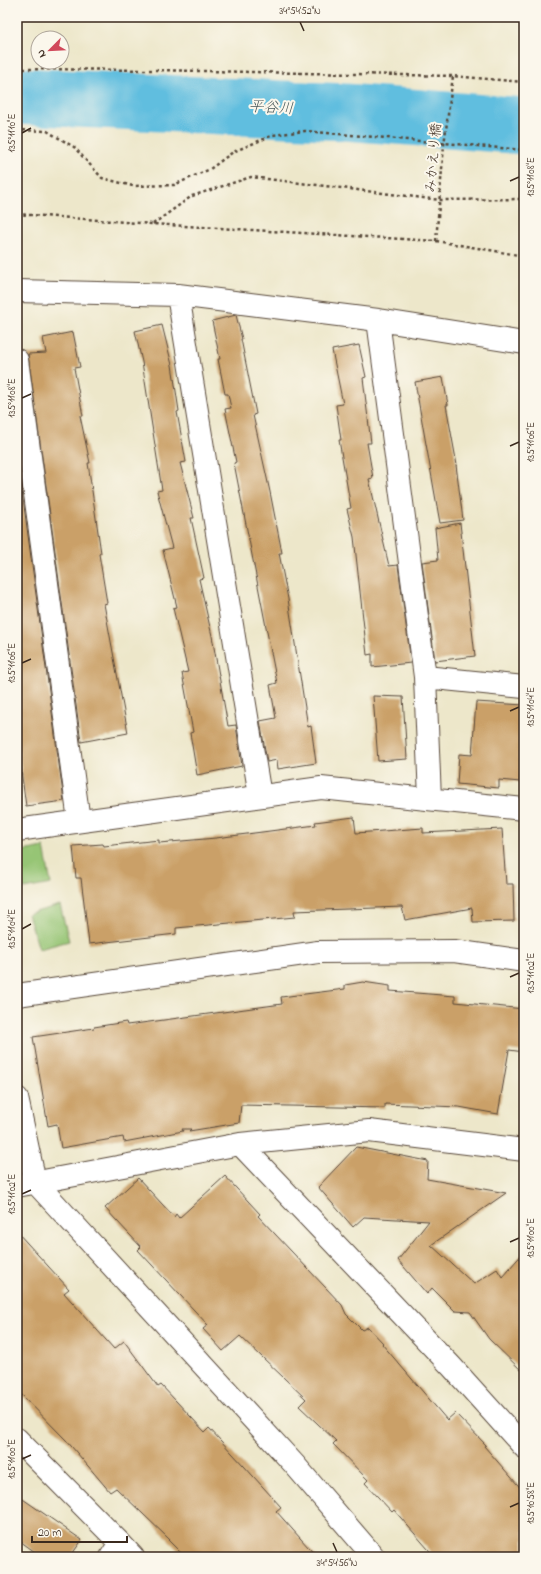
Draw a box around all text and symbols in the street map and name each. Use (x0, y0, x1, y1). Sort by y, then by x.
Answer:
text: 34°54'52"N (279, 4, 321, 19)
north arrow (30, 30, 70, 70)
text: N (33, 47, 51, 60)
water label: 平谷川 (248, 96, 294, 120)
text: 135°11'10"E (5, 113, 20, 153)
street label: みかえり橋 (420, 122, 448, 194)
text: 135°11'08"E (524, 157, 539, 197)
text: 135°11'08"E (5, 378, 20, 418)
text: 135°11'06"E (524, 422, 539, 462)
text: 135°11'06"E (5, 643, 20, 683)
text: 135°11'04"E (524, 687, 539, 727)
text: 135°11'04"E (5, 909, 20, 949)
text: 135°11'02"E (524, 953, 539, 993)
text: 135°11'02"E (5, 1174, 20, 1214)
text: 135°11'00"E (524, 1218, 539, 1258)
text: 135°11'00"E (5, 1439, 20, 1479)
text: 135°10'58"E (524, 1482, 539, 1524)
scale bar (32, 1518, 127, 1544)
text: 20 m (38, 1524, 61, 1542)
text: 34°54'56"N (316, 1556, 358, 1571)

